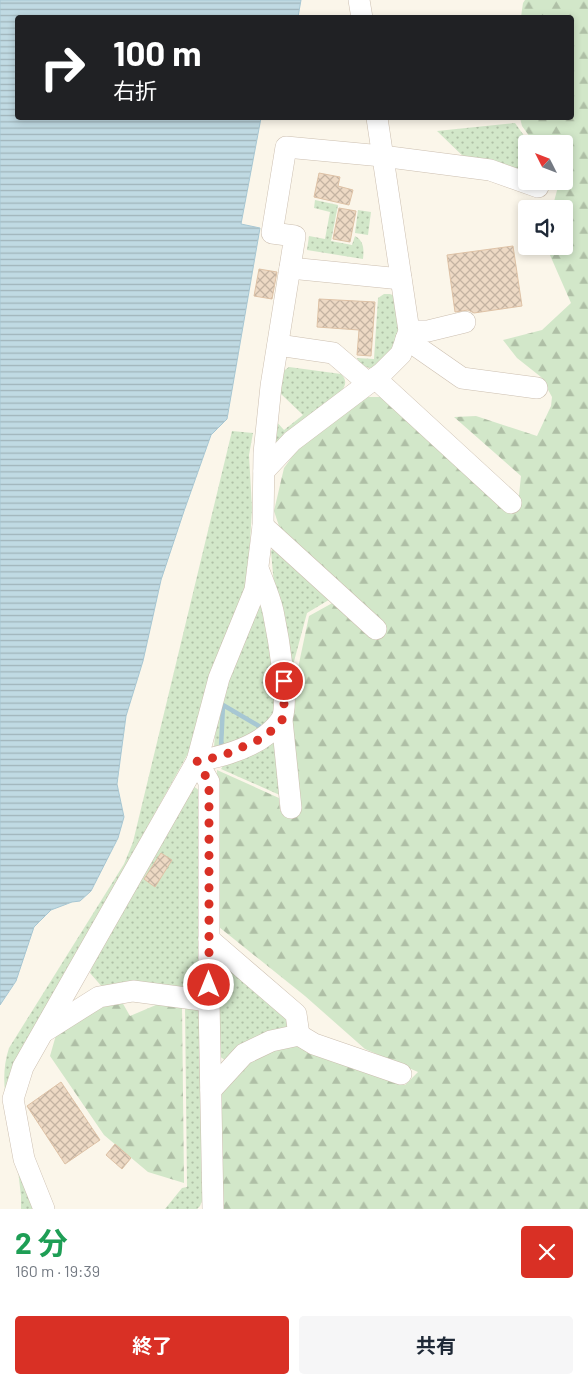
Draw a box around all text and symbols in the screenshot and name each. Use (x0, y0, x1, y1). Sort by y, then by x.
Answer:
text: 100 m (113, 31, 202, 73)
icon: right (30, 35, 95, 100)
text: 右折 (113, 77, 157, 103)
north arrow (518, 135, 572, 190)
map controls (518, 135, 573, 255)
button: sound (518, 200, 573, 255)
pin (263, 660, 305, 702)
icon: arrive (270, 667, 298, 695)
position arrow (182, 958, 234, 1010)
text: 2 分 (15, 1224, 68, 1260)
button: close (521, 1226, 573, 1278)
text: 160 m · 19:39 (15, 1261, 100, 1280)
button: 終了 (15, 1316, 289, 1374)
button: 共有 (299, 1316, 573, 1374)

